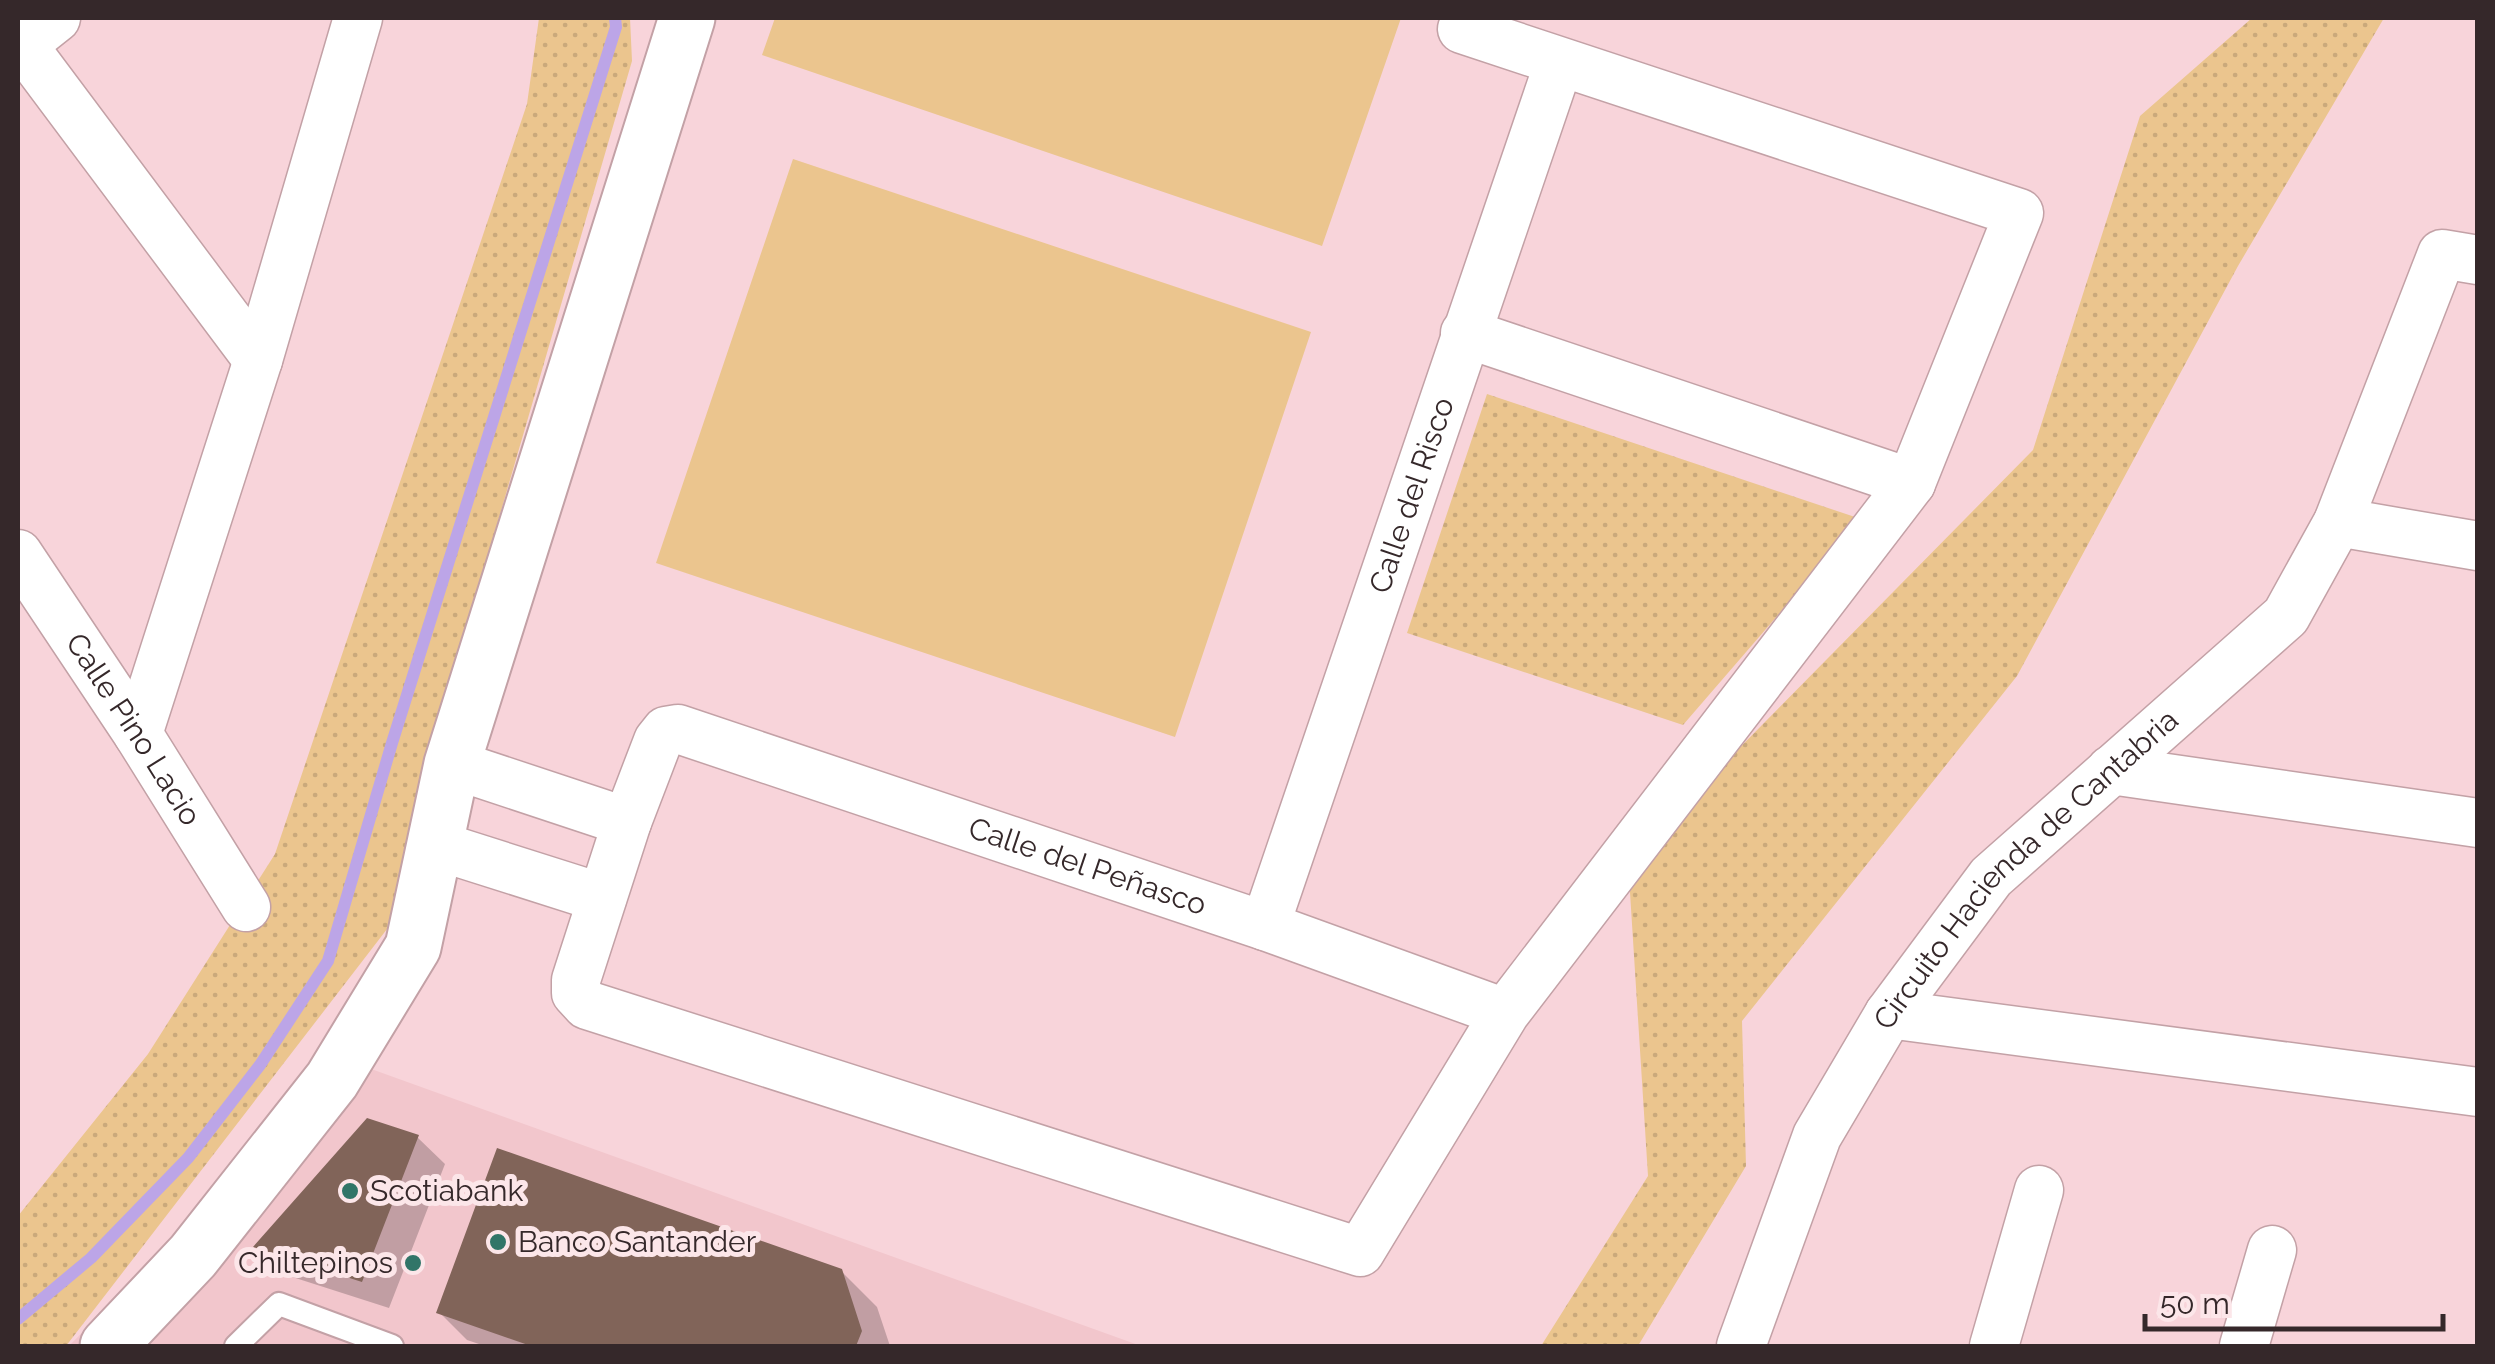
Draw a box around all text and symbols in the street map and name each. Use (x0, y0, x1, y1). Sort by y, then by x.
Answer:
street label: Calle del Risco (1362, 393, 1461, 598)
street label: Calle Pino Lacio (59, 627, 209, 832)
street label: Circuito Hacienda de Cantabria (1866, 702, 2185, 1035)
street label: Calle del Peñasco (964, 810, 1211, 922)
place label: Scotiabank (370, 1173, 523, 1208)
marker: Scotiabank (339, 1180, 361, 1202)
place label: Banco Santander (518, 1224, 757, 1259)
marker: Banco Santander (487, 1231, 509, 1253)
place label: Chiltepinos (238, 1245, 393, 1280)
marker: Chiltepinos (402, 1252, 424, 1274)
scale bar (2145, 1269, 2442, 1331)
text: 50 m (2160, 1286, 2230, 1321)

